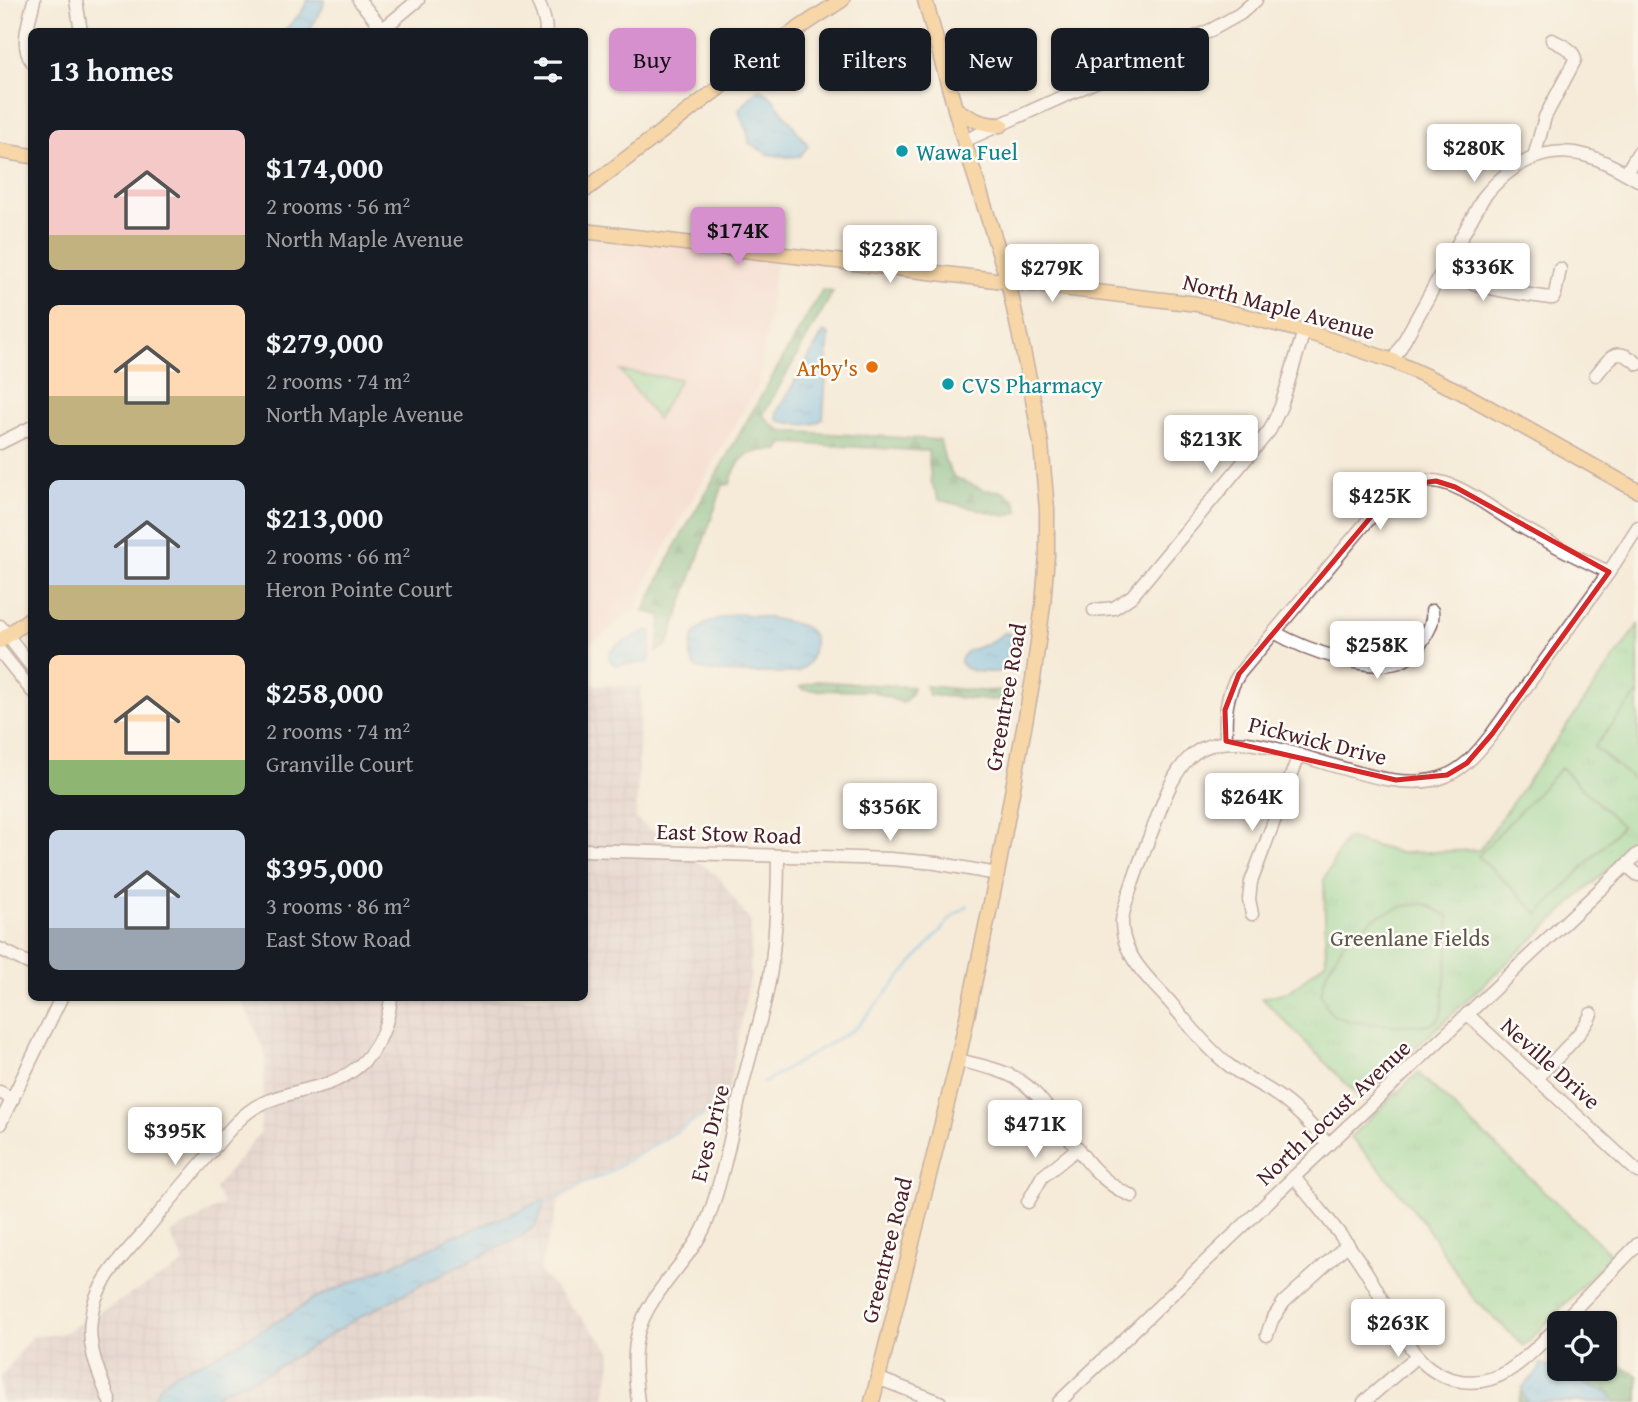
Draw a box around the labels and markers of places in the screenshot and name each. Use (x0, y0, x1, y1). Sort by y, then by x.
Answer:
pin: $280K (1425, 124, 1523, 184)
place label: Wawa Fuel (916, 135, 1018, 168)
marker: Wawa Fuel (894, 143, 910, 159)
pin: $174K (689, 208, 787, 267)
pin: $238K (841, 226, 939, 285)
pin: $279K (1003, 244, 1101, 304)
pin: $336K (1434, 244, 1532, 303)
place label: Arby's (796, 351, 858, 384)
marker: Arby's (864, 359, 880, 375)
place label: CVS Pharmacy (962, 368, 1103, 401)
marker: CVS Pharmacy (940, 376, 956, 392)
pin: $213K (1162, 416, 1260, 475)
pin: $425K (1331, 472, 1429, 532)
pin: $258K (1328, 622, 1426, 681)
pin: $264K (1203, 774, 1301, 833)
pin: $356K (841, 784, 939, 843)
pin: $471K (986, 1100, 1084, 1160)
pin: $395K (126, 1108, 224, 1167)
pin: $263K (1349, 1300, 1447, 1359)

